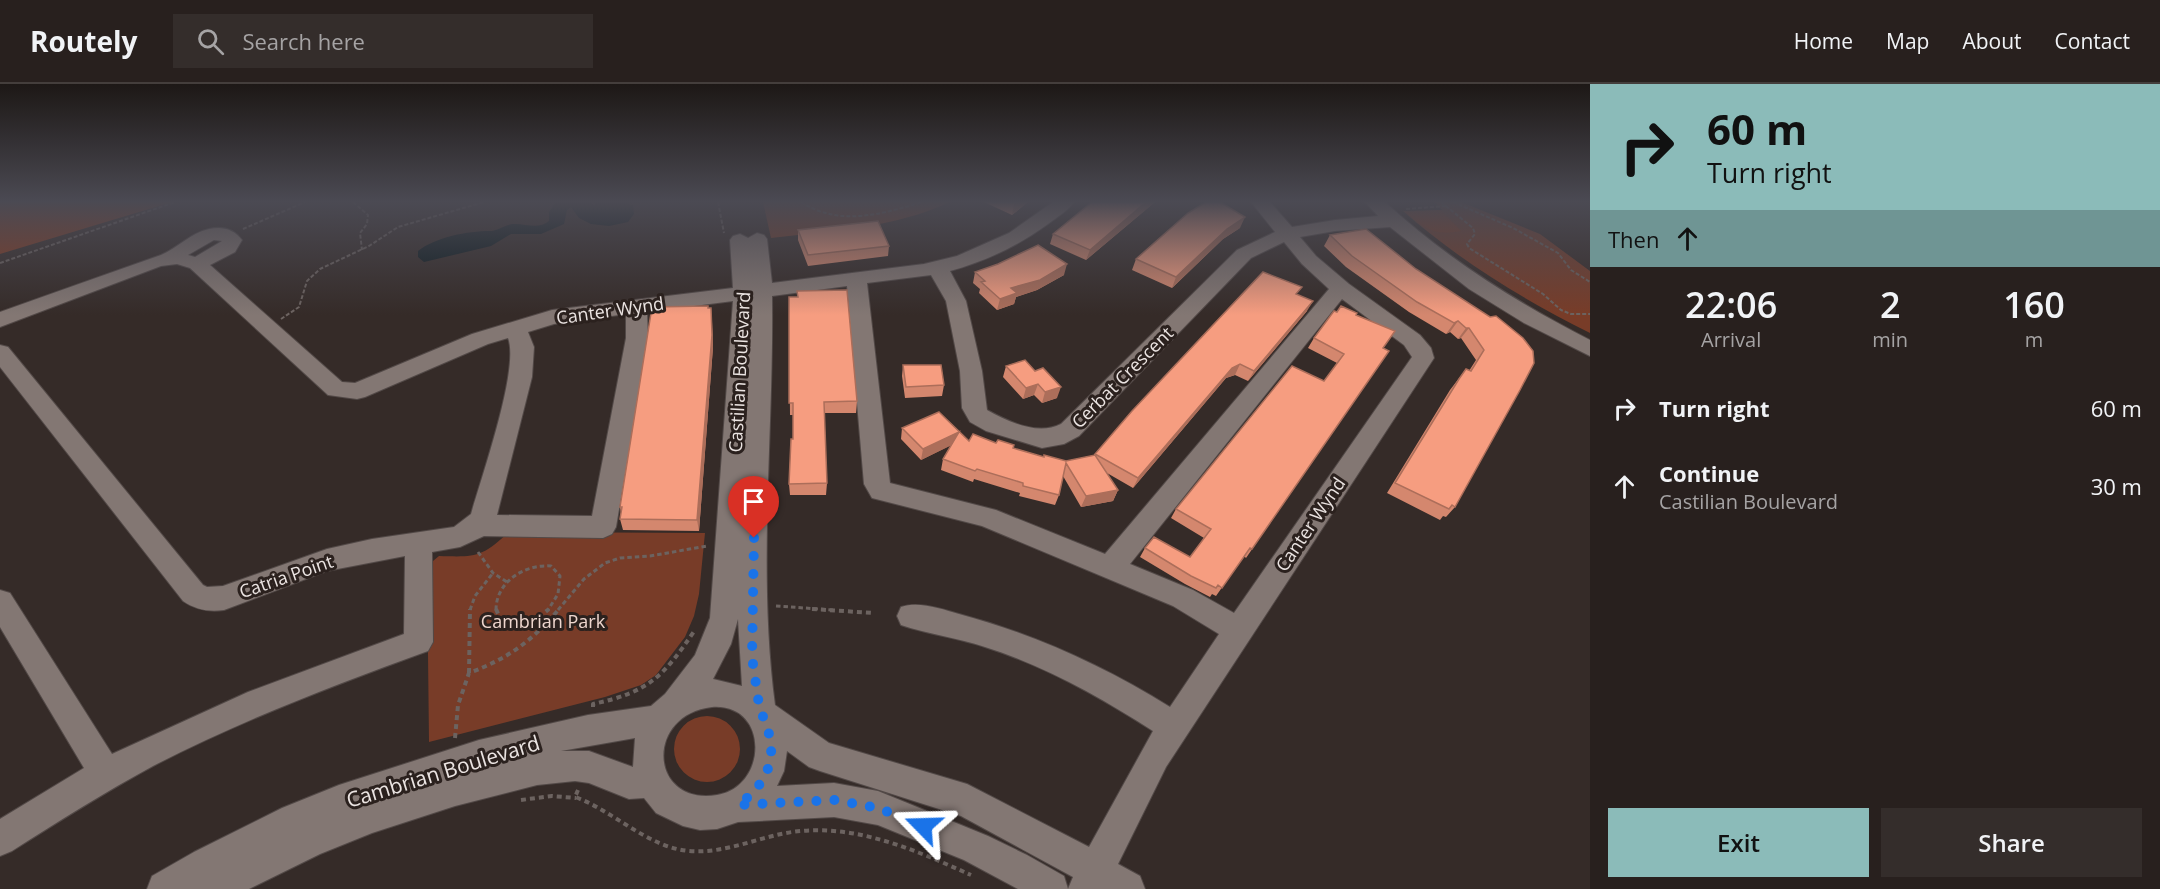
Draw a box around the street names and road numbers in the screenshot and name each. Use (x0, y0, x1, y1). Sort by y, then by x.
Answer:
street label: Canter Wynd (555, 291, 665, 329)
street label: Castilian Boulevard (723, 291, 755, 453)
street label: Cerbat Crescent (1066, 321, 1178, 433)
street label: Canter Wynd (1270, 472, 1350, 576)
street label: Catria Point (236, 549, 336, 603)
street label: Cambrian Boulevard (343, 728, 543, 814)

